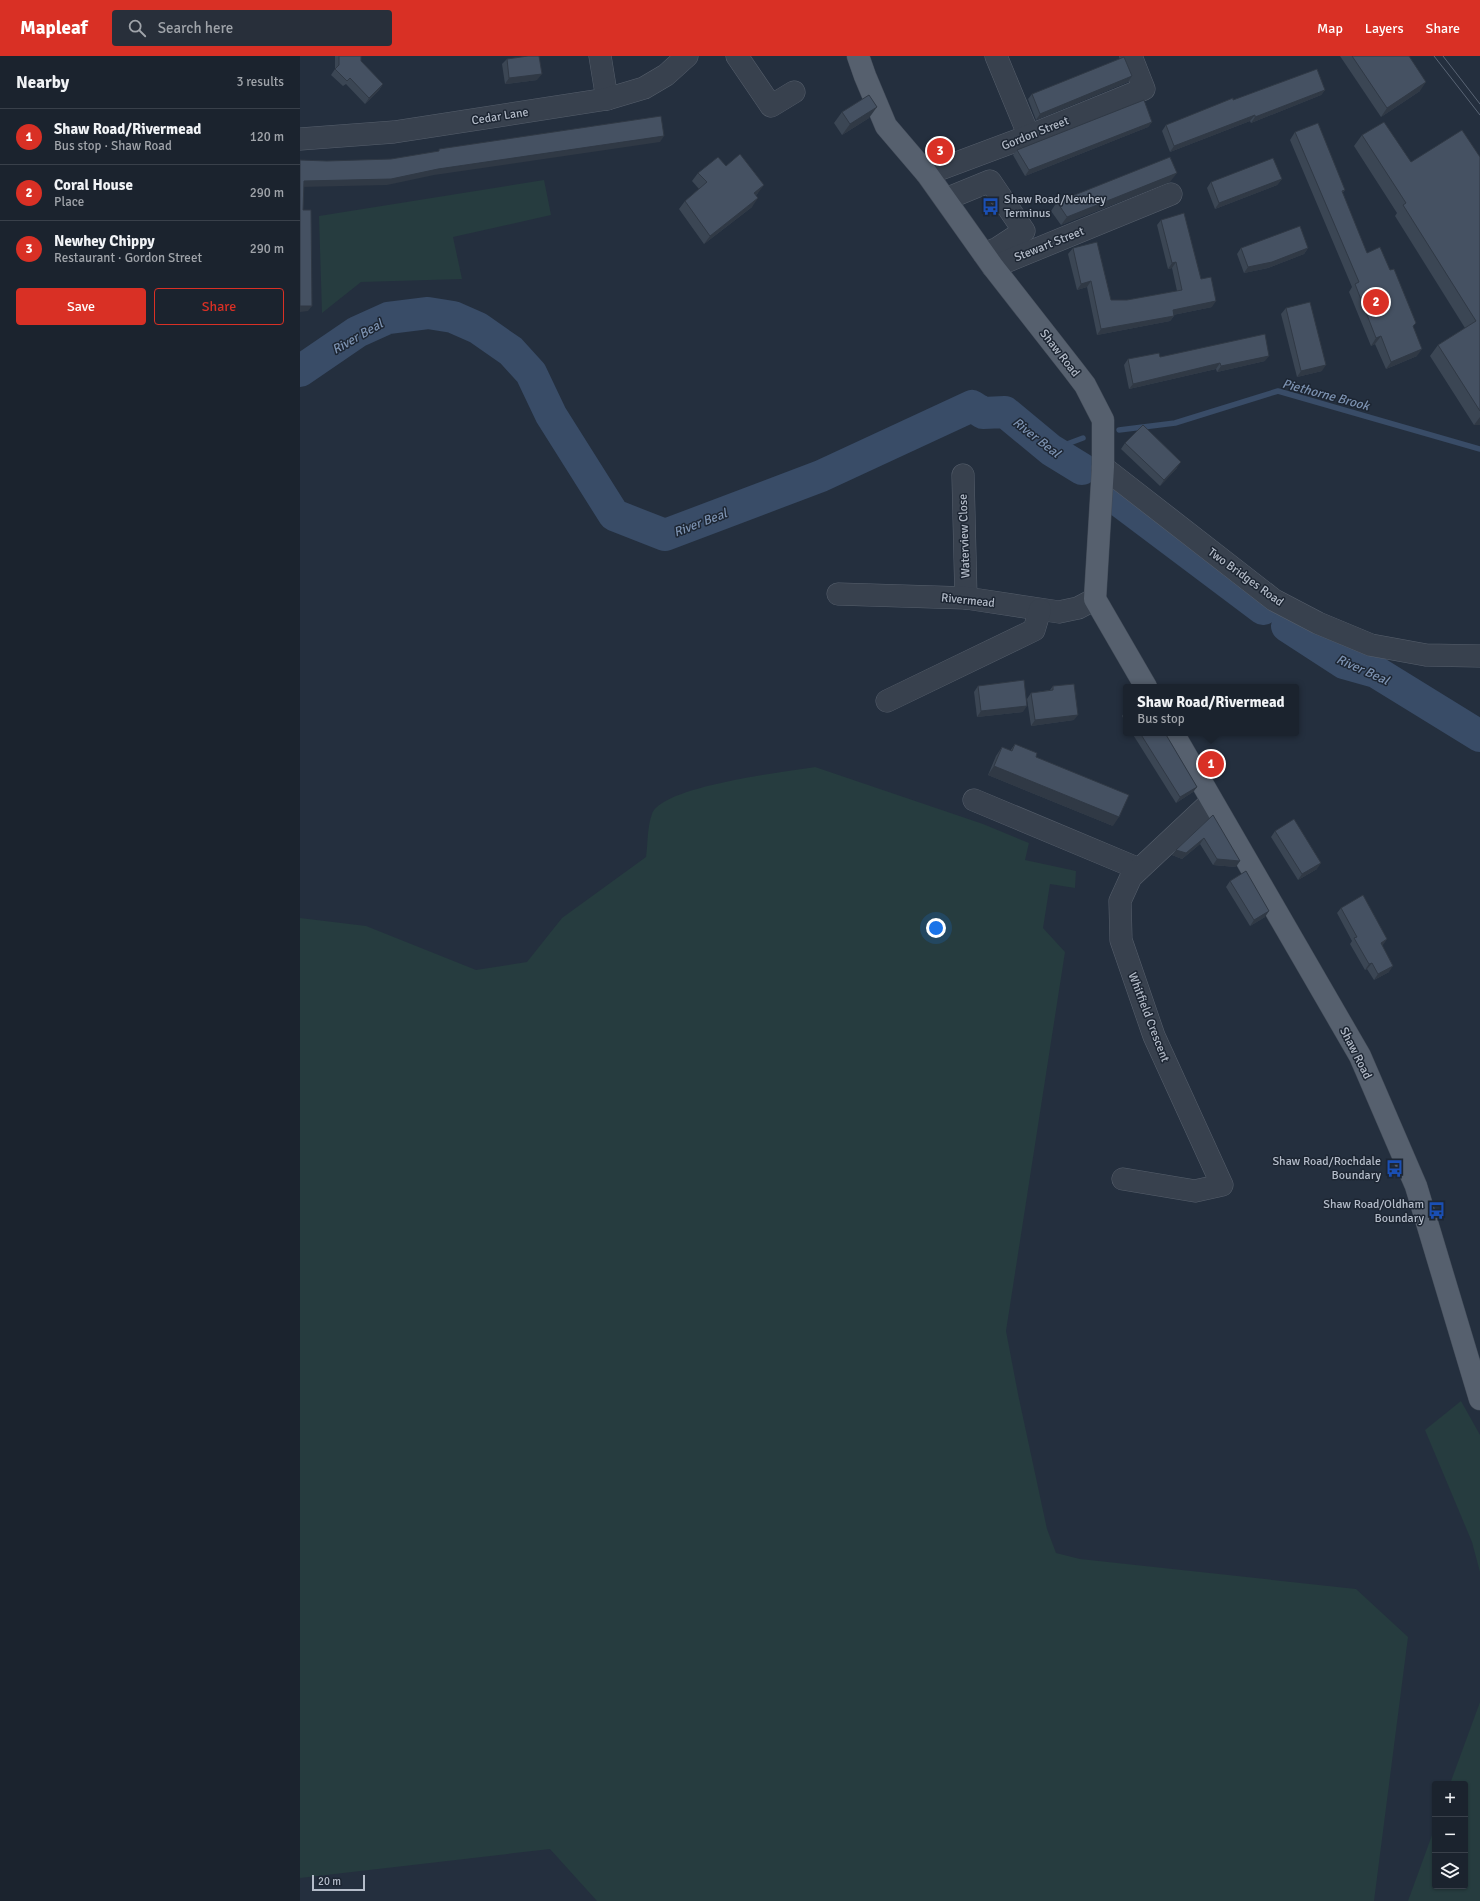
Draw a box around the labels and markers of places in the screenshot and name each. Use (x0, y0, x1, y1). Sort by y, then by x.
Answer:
pin: 3 (927, 136, 953, 166)
place label: Shaw Road/Newhey Terminus (1004, 192, 1106, 221)
bus stop icon: Shaw Road/Newhey Terminus (981, 196, 1001, 216)
pin: 2 (1363, 287, 1389, 317)
pin: 1 (1198, 749, 1224, 779)
place label: Shaw Road/Rochdale Boundary (1272, 1154, 1381, 1183)
bus stop icon: Shaw Road/Rochdale Boundary (1384, 1158, 1404, 1178)
place label: Shaw Road/Oldham Boundary (1323, 1197, 1424, 1226)
bus stop icon: Shaw Road/Oldham Boundary (1427, 1201, 1447, 1221)

